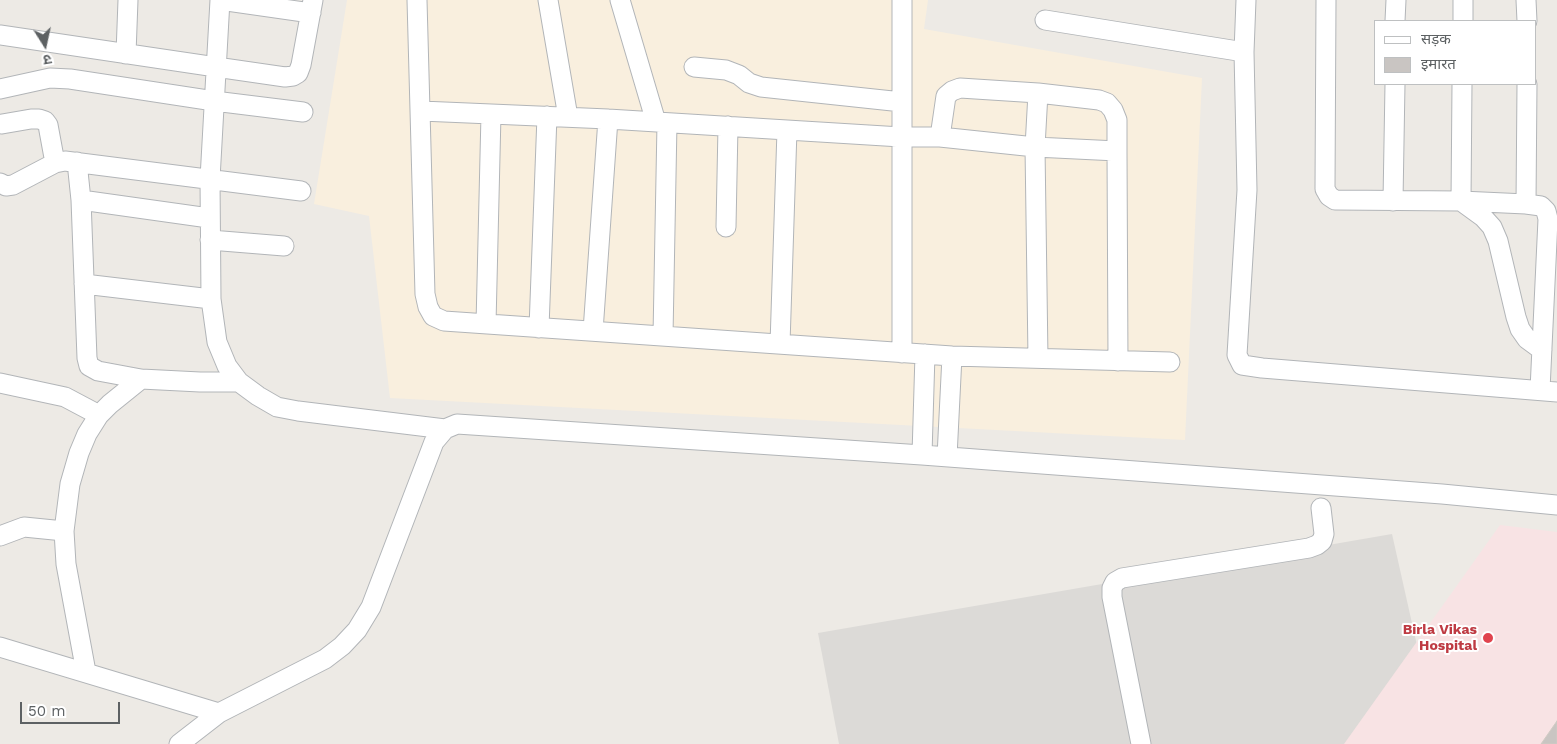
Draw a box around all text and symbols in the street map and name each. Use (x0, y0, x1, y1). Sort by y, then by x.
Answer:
north arrow (20, 20, 70, 70)
legend (1374, 20, 1537, 85)
text: सड़क (1421, 30, 1451, 48)
text: उ (42, 51, 53, 68)
text: इमारत (1421, 55, 1456, 73)
place label: Birla Vikas Hospital (1403, 622, 1477, 654)
marker: Birla Vikas Hospital (1481, 631, 1495, 645)
scale bar (22, 692, 122, 724)
text: 50 m (28, 702, 65, 720)

